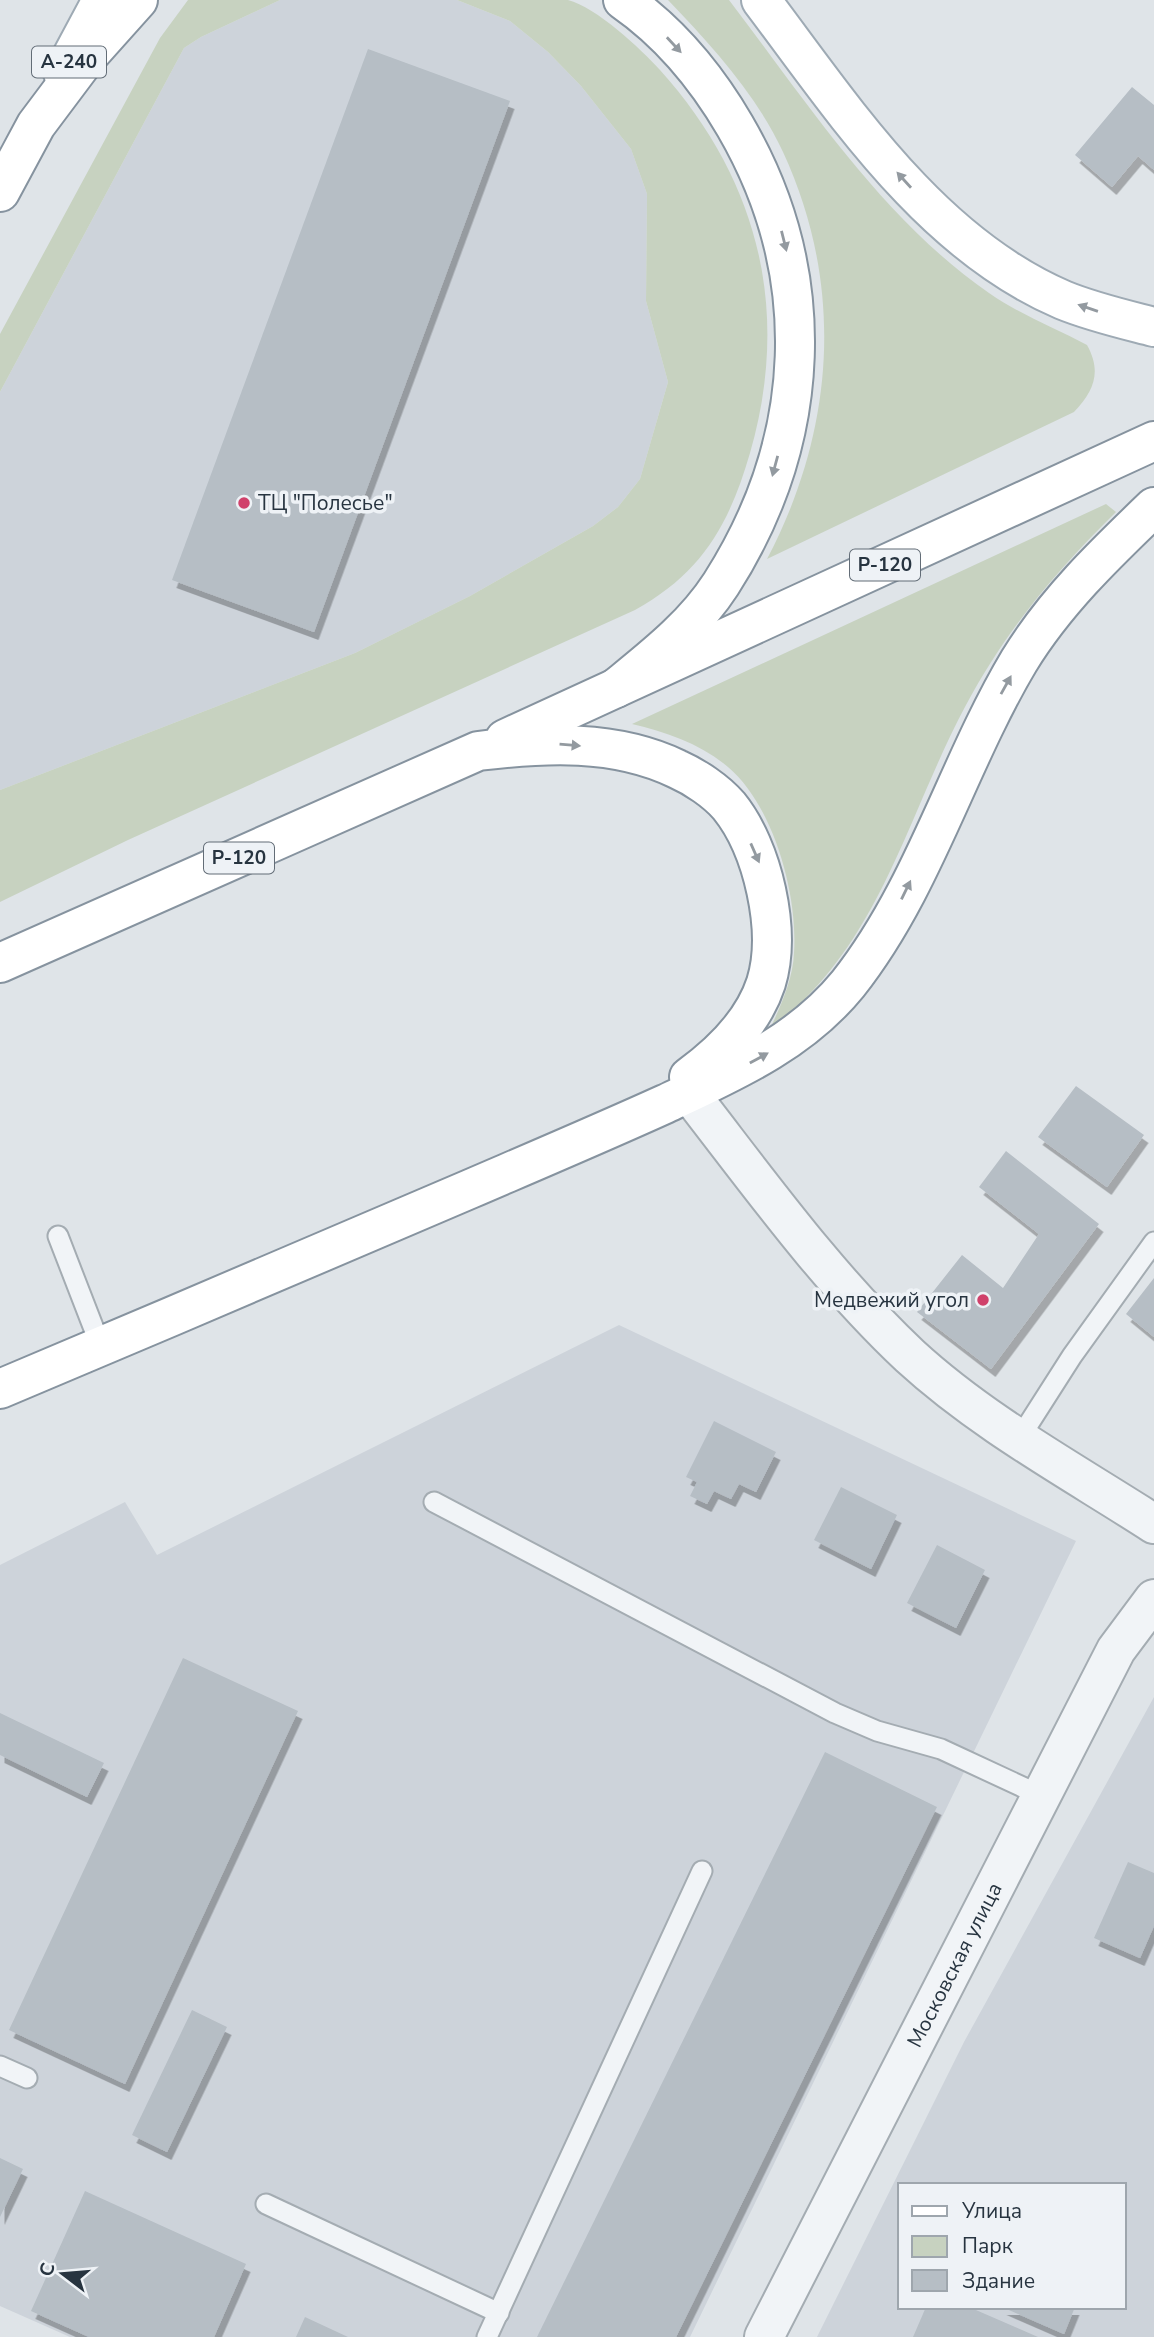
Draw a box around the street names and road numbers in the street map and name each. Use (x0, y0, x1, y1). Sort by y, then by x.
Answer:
road number: А-240 (32, 46, 106, 78)
road number: Р-120 (850, 550, 920, 580)
road number: Р-120 (204, 842, 274, 874)
street label: Московская улица (901, 1878, 1009, 2052)

